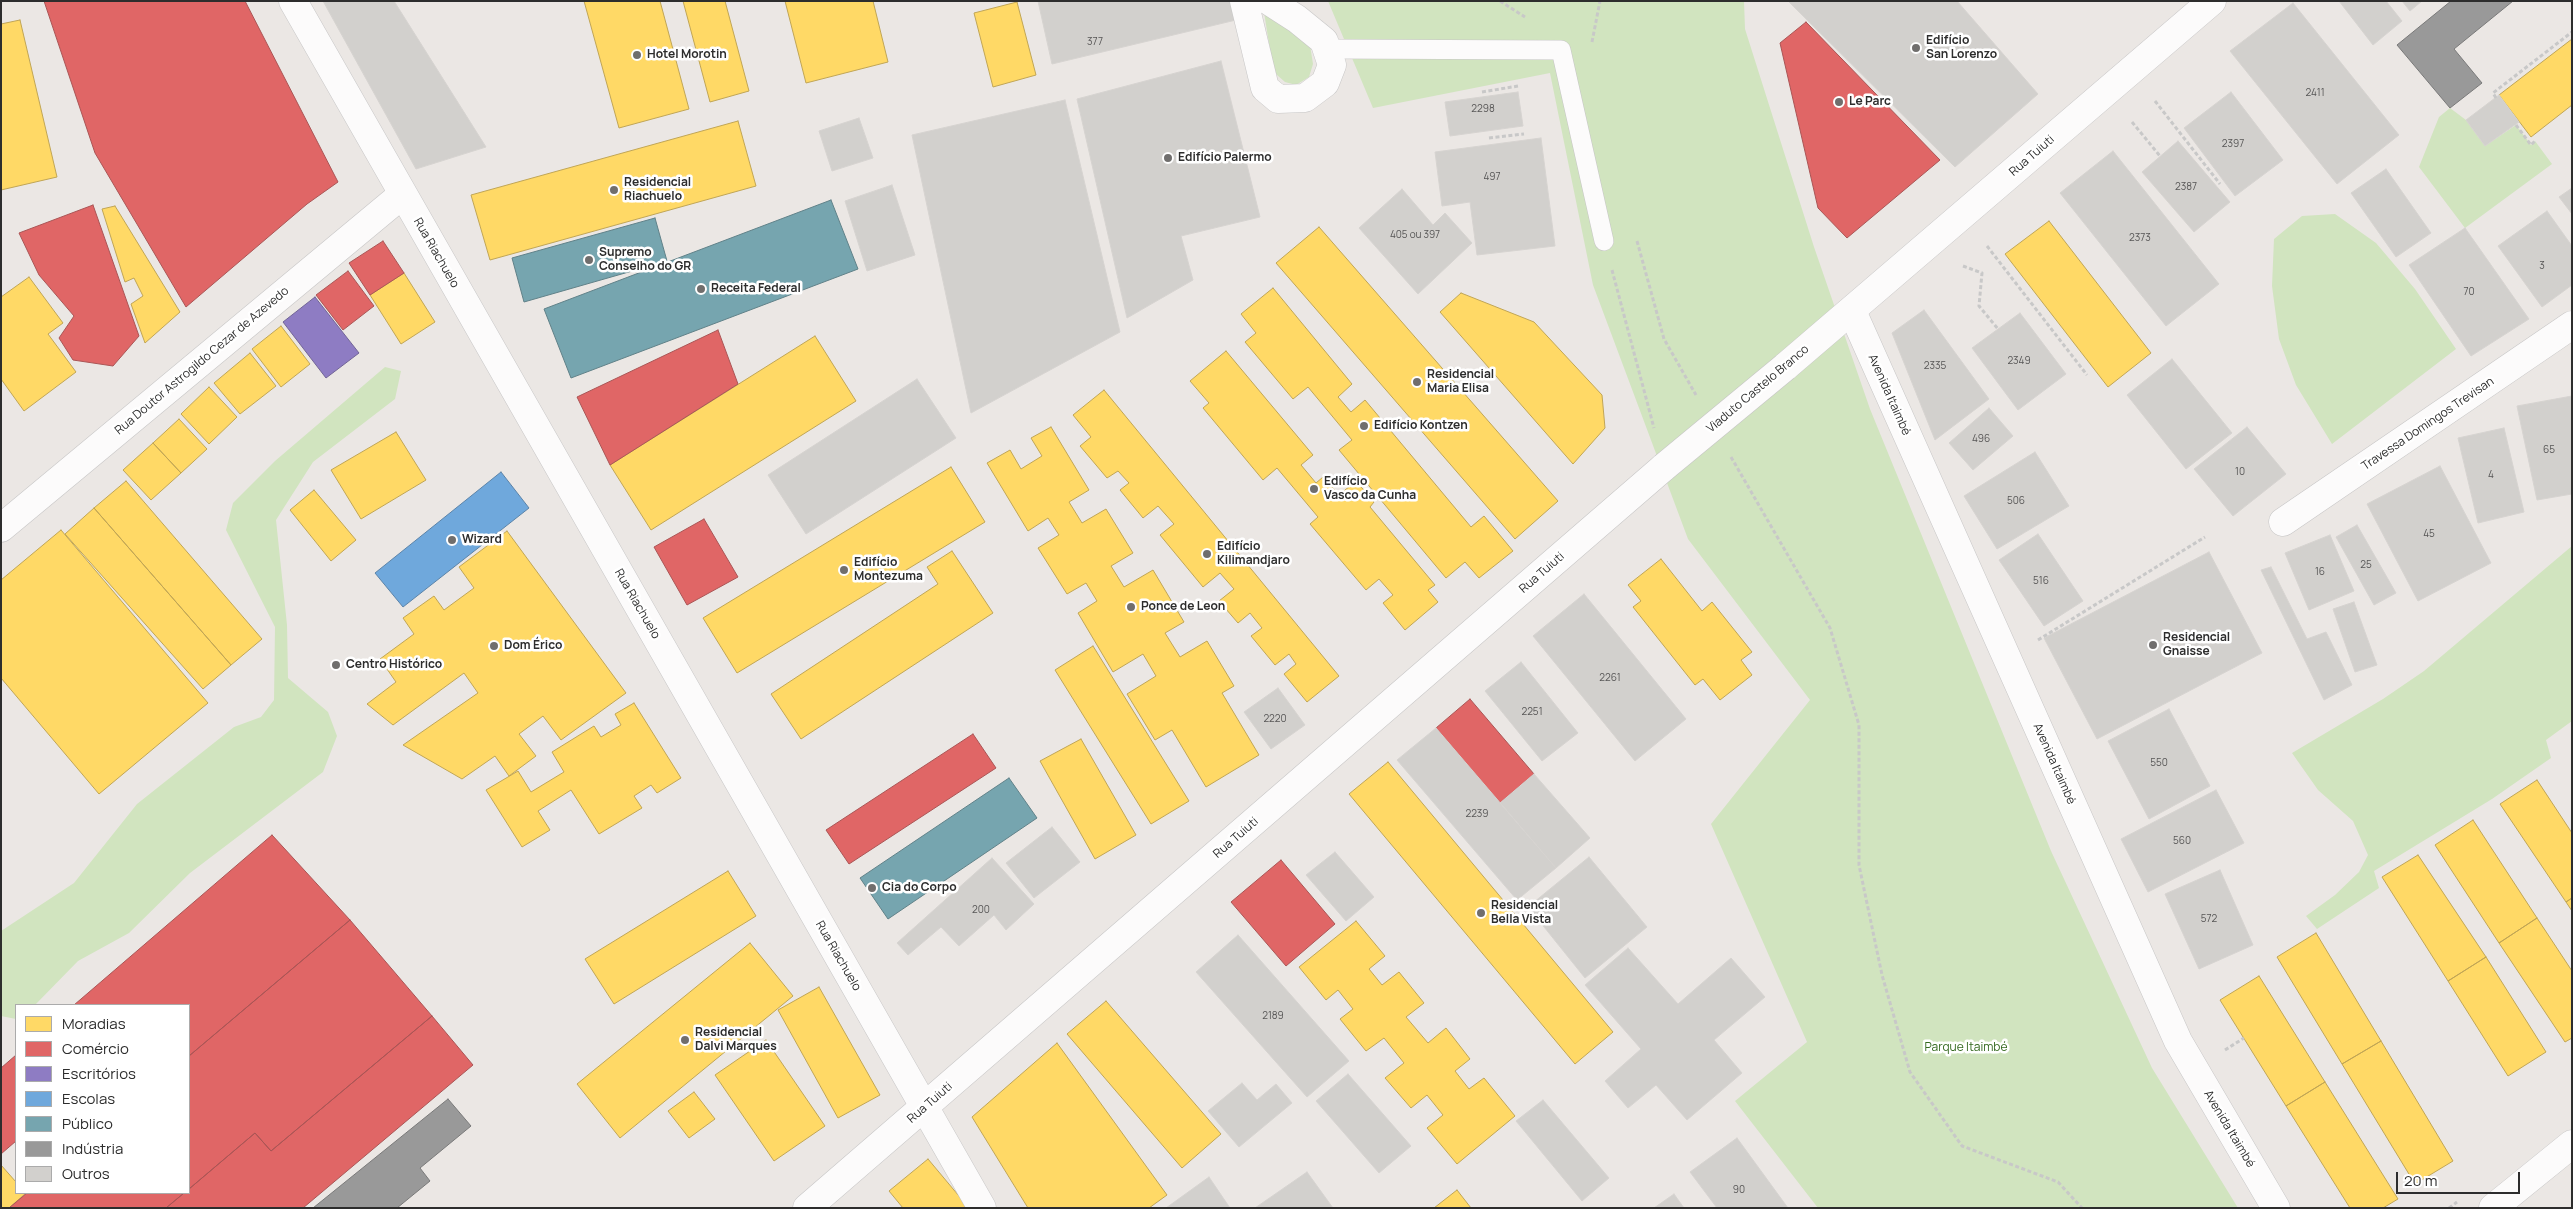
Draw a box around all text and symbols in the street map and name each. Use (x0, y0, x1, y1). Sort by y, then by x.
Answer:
place label: Edifício San Lorenzo (1926, 34, 1997, 62)
house number: 377 (1087, 36, 1103, 48)
marker: Edifício San Lorenzo (1910, 42, 1922, 54)
place label: Hotel Morotin (647, 48, 727, 62)
marker: Hotel Morotin (631, 49, 643, 61)
house number: 2411 (2305, 87, 2325, 99)
place label: Le Parc (1849, 95, 1891, 109)
marker: Le Parc (1833, 96, 1845, 108)
house number: 2298 (1471, 103, 1495, 115)
street label: Rua Tuiuti (2007, 133, 2057, 179)
house number: 2397 (2222, 138, 2244, 150)
place label: Edifício Palermo (1178, 151, 1272, 165)
marker: Edifício Palermo (1162, 152, 1174, 164)
house number: 497 (1484, 171, 1500, 183)
place label: Residencial Riachuelo (624, 176, 691, 204)
house number: 2387 (2175, 181, 2197, 193)
marker: Residencial Riachuelo (608, 184, 620, 196)
street label: Rua Riachuelo (410, 215, 462, 291)
house number: 405 ou 397 (1390, 229, 1440, 241)
house number: 2373 (2129, 232, 2151, 244)
place label: Supremo Conselho do GR (599, 246, 691, 274)
marker: Supremo Conselho do GR (583, 254, 595, 266)
house number: 3 (2539, 260, 2545, 272)
place label: Receita Federal (711, 282, 801, 296)
marker: Receita Federal (695, 283, 707, 295)
street label: Rua Doutor Astrogildo Cezar de Azevedo (112, 284, 292, 438)
house number: 70 (2463, 286, 2475, 298)
street label: Viaduto Castelo Branco (1704, 342, 1812, 436)
street label: Avenida Itaimbé (1865, 352, 1913, 438)
house number: 2349 (2007, 355, 2031, 367)
house number: 2335 (1924, 360, 1946, 372)
place label: Residencial Maria Elisa (1427, 368, 1494, 396)
street label: Travessa Domingos Trevisan (2359, 374, 2497, 474)
marker: Residencial Maria Elisa (1411, 376, 1423, 388)
place label: Edifício Kontzen (1374, 419, 1468, 433)
marker: Edifício Kontzen (1358, 420, 1370, 432)
house number: 496 (1972, 433, 1990, 445)
house number: 65 (2543, 444, 2555, 456)
house number: 10 (2235, 466, 2245, 478)
house number: 4 (2488, 469, 2494, 481)
place label: Edifício Vasco da Cunha (1324, 475, 1416, 503)
marker: Edifício Vasco da Cunha (1308, 483, 1320, 495)
house number: 506 (2007, 495, 2025, 507)
house number: 45 (2423, 528, 2435, 540)
place label: Wizard (462, 533, 502, 547)
marker: Wizard (446, 534, 458, 546)
place label: Edifício Kilimandjaro (1217, 540, 1290, 568)
marker: Edifício Kilimandjaro (1201, 548, 1213, 560)
street label: Rua Tuiuti (1517, 550, 1567, 596)
place label: Edifício Montezuma (854, 556, 923, 584)
house number: 25 (2360, 559, 2372, 571)
marker: Edifício Montezuma (838, 564, 850, 576)
street label: Rua Riachuelo (611, 566, 663, 642)
house number: 16 (2315, 566, 2325, 578)
house number: 516 (2033, 575, 2049, 587)
place label: Ponce de Leon (1141, 600, 1225, 614)
marker: Ponce de Leon (1125, 601, 1137, 613)
place label: Residencial Gnaisse (2163, 631, 2230, 659)
place label: Dom Érico (504, 639, 562, 653)
marker: Residencial Gnaisse (2147, 639, 2159, 651)
marker: Dom Érico (488, 640, 500, 652)
place label: Centro Histórico (346, 658, 442, 672)
marker: Centro Histórico (330, 659, 342, 671)
house number: 2261 (1599, 672, 1621, 684)
house number: 2251 (1521, 706, 1543, 718)
house number: 2220 (1263, 713, 1287, 725)
street label: Avenida Itaimbé (2030, 721, 2078, 807)
house number: 550 (2150, 757, 2168, 769)
house number: 2239 (1465, 808, 1489, 820)
street label: Rua Tuiuti (1211, 815, 1261, 861)
house number: 560 (2173, 835, 2191, 847)
place label: Cia do Corpo (882, 881, 957, 895)
marker: Cia do Corpo (866, 882, 878, 894)
place label: Residencial Bella Vista (1491, 899, 1558, 927)
house number: 200 (972, 904, 990, 916)
marker: Residencial Bella Vista (1475, 907, 1487, 919)
house number: 572 (2201, 913, 2217, 925)
street label: Rua Riachuelo (812, 918, 864, 994)
legend (15, 1004, 190, 1194)
house number: 2189 (1262, 1010, 1284, 1022)
text: Moradias (62, 1013, 126, 1034)
place label: Residencial Dalvi Marques (695, 1026, 777, 1054)
marker: Residencial Dalvi Marques (679, 1034, 691, 1046)
text: Comércio (62, 1038, 129, 1059)
park label: Parque Itaimbé (1925, 1041, 2007, 1055)
text: Escritórios (62, 1063, 136, 1084)
street label: Rua Tuiuti (905, 1080, 955, 1126)
text: Escolas (62, 1088, 115, 1109)
street label: Avenida Itaimbé (2200, 1088, 2258, 1170)
text: Público (62, 1113, 113, 1134)
text: Indústria (62, 1138, 123, 1159)
scale bar (2398, 1162, 2522, 1194)
text: Outros (62, 1163, 110, 1184)
text: 20 m (2404, 1170, 2437, 1191)
house number: 90 (1733, 1184, 1745, 1196)

